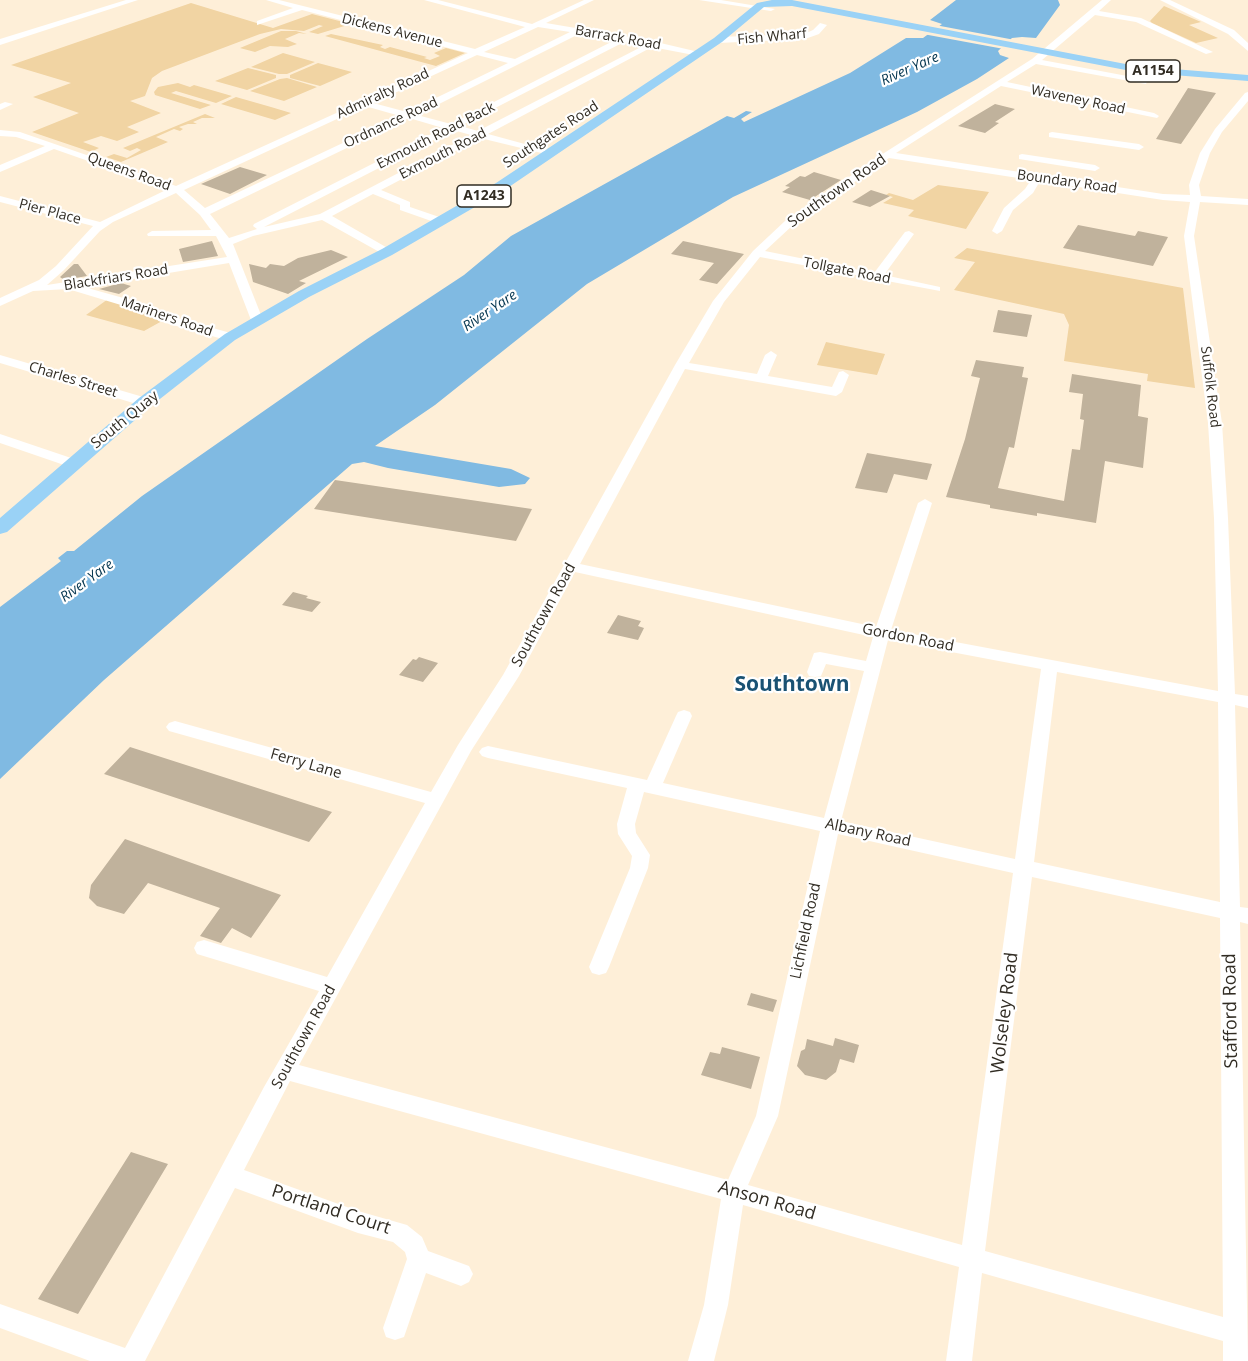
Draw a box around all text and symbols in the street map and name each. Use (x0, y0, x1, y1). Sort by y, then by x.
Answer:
street label: Dickens Avenue (340, 10, 444, 52)
street label: Barrack Road (574, 22, 662, 54)
street label: Fish Wharf (737, 26, 807, 48)
water label: River Yare (878, 49, 942, 89)
road number: A1154 (1126, 60, 1180, 82)
street label: Admiralty Road (334, 65, 432, 123)
street label: Waveney Road (1029, 82, 1127, 118)
street label: Ordnance Road (341, 94, 441, 152)
street label: Southgates Road (500, 98, 602, 172)
street label: Exmouth Road Back (374, 99, 498, 173)
street label: Exmouth Road (397, 125, 489, 183)
street label: Queens Road (85, 149, 173, 195)
street label: Southtown Road (784, 150, 890, 232)
street label: Boundary Road (1016, 167, 1118, 197)
road number: A1243 (457, 185, 511, 207)
street label: Pier Place (17, 196, 83, 228)
street label: Tollgate Road (802, 254, 892, 288)
street label: Blackfriars Road (63, 261, 169, 295)
water label: River Yare (460, 287, 520, 335)
street label: Mariners Road (119, 294, 215, 340)
street label: Suffolk Road (1197, 345, 1223, 429)
street label: Charles Street (27, 359, 119, 401)
street label: South Quay (88, 387, 162, 453)
water label: River Yare (57, 556, 117, 606)
street label: Southtown Road (508, 560, 580, 670)
street label: Gordon Road (861, 620, 955, 656)
district label: Southtown (734, 672, 850, 698)
street label: Ferry Lane (268, 745, 344, 783)
street label: Albany Road (823, 815, 913, 851)
street label: Lichfield Road (787, 881, 825, 981)
street label: Wolseley Road (987, 951, 1023, 1075)
street label: Stafford Road (1219, 953, 1243, 1069)
street label: Southtown Road (268, 982, 340, 1092)
street label: Anson Road (716, 1177, 818, 1225)
street label: Portland Court (269, 1181, 393, 1239)

